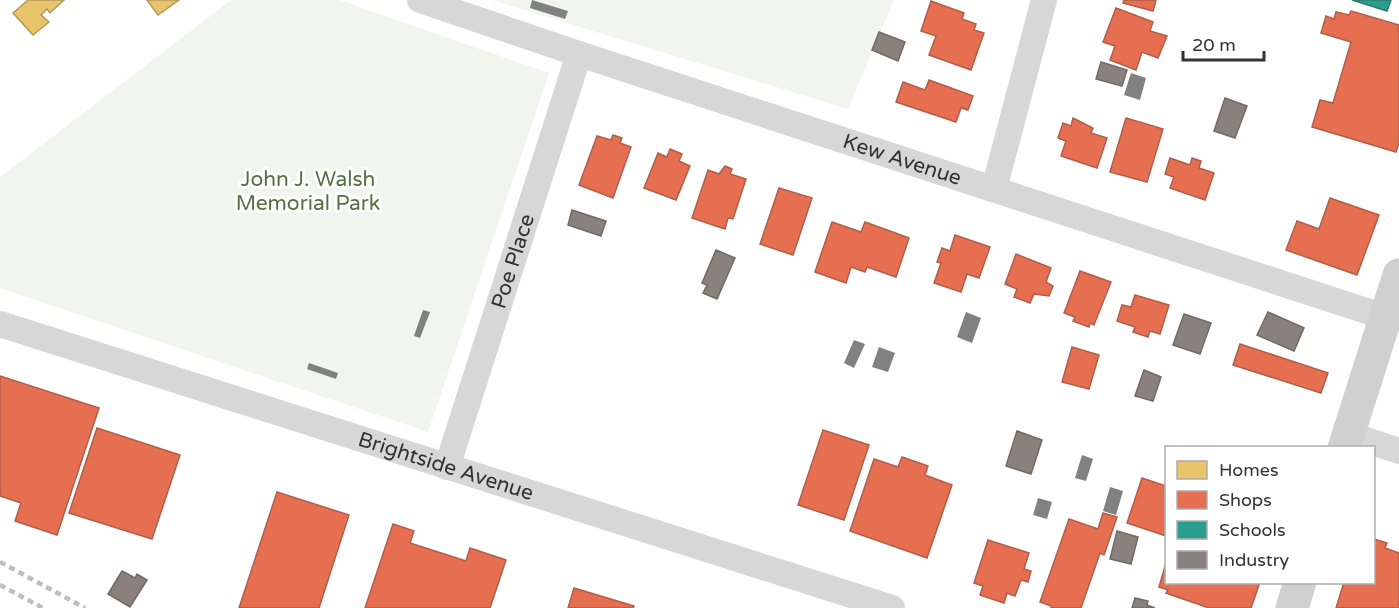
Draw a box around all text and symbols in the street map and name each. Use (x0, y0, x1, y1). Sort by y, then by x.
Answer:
scale bar (1183, 24, 1264, 62)
text: 20 m (1192, 34, 1236, 56)
street label: Kew Avenue (840, 129, 965, 191)
park label: John J. Walsh Memorial Park (236, 167, 380, 216)
street label: Poe Place (486, 211, 540, 312)
street label: Brightside Avenue (355, 426, 537, 506)
legend (1165, 446, 1375, 584)
text: Homes (1219, 459, 1279, 481)
text: Shops (1219, 489, 1272, 511)
text: Schools (1219, 519, 1286, 541)
text: Industry (1219, 549, 1290, 571)

